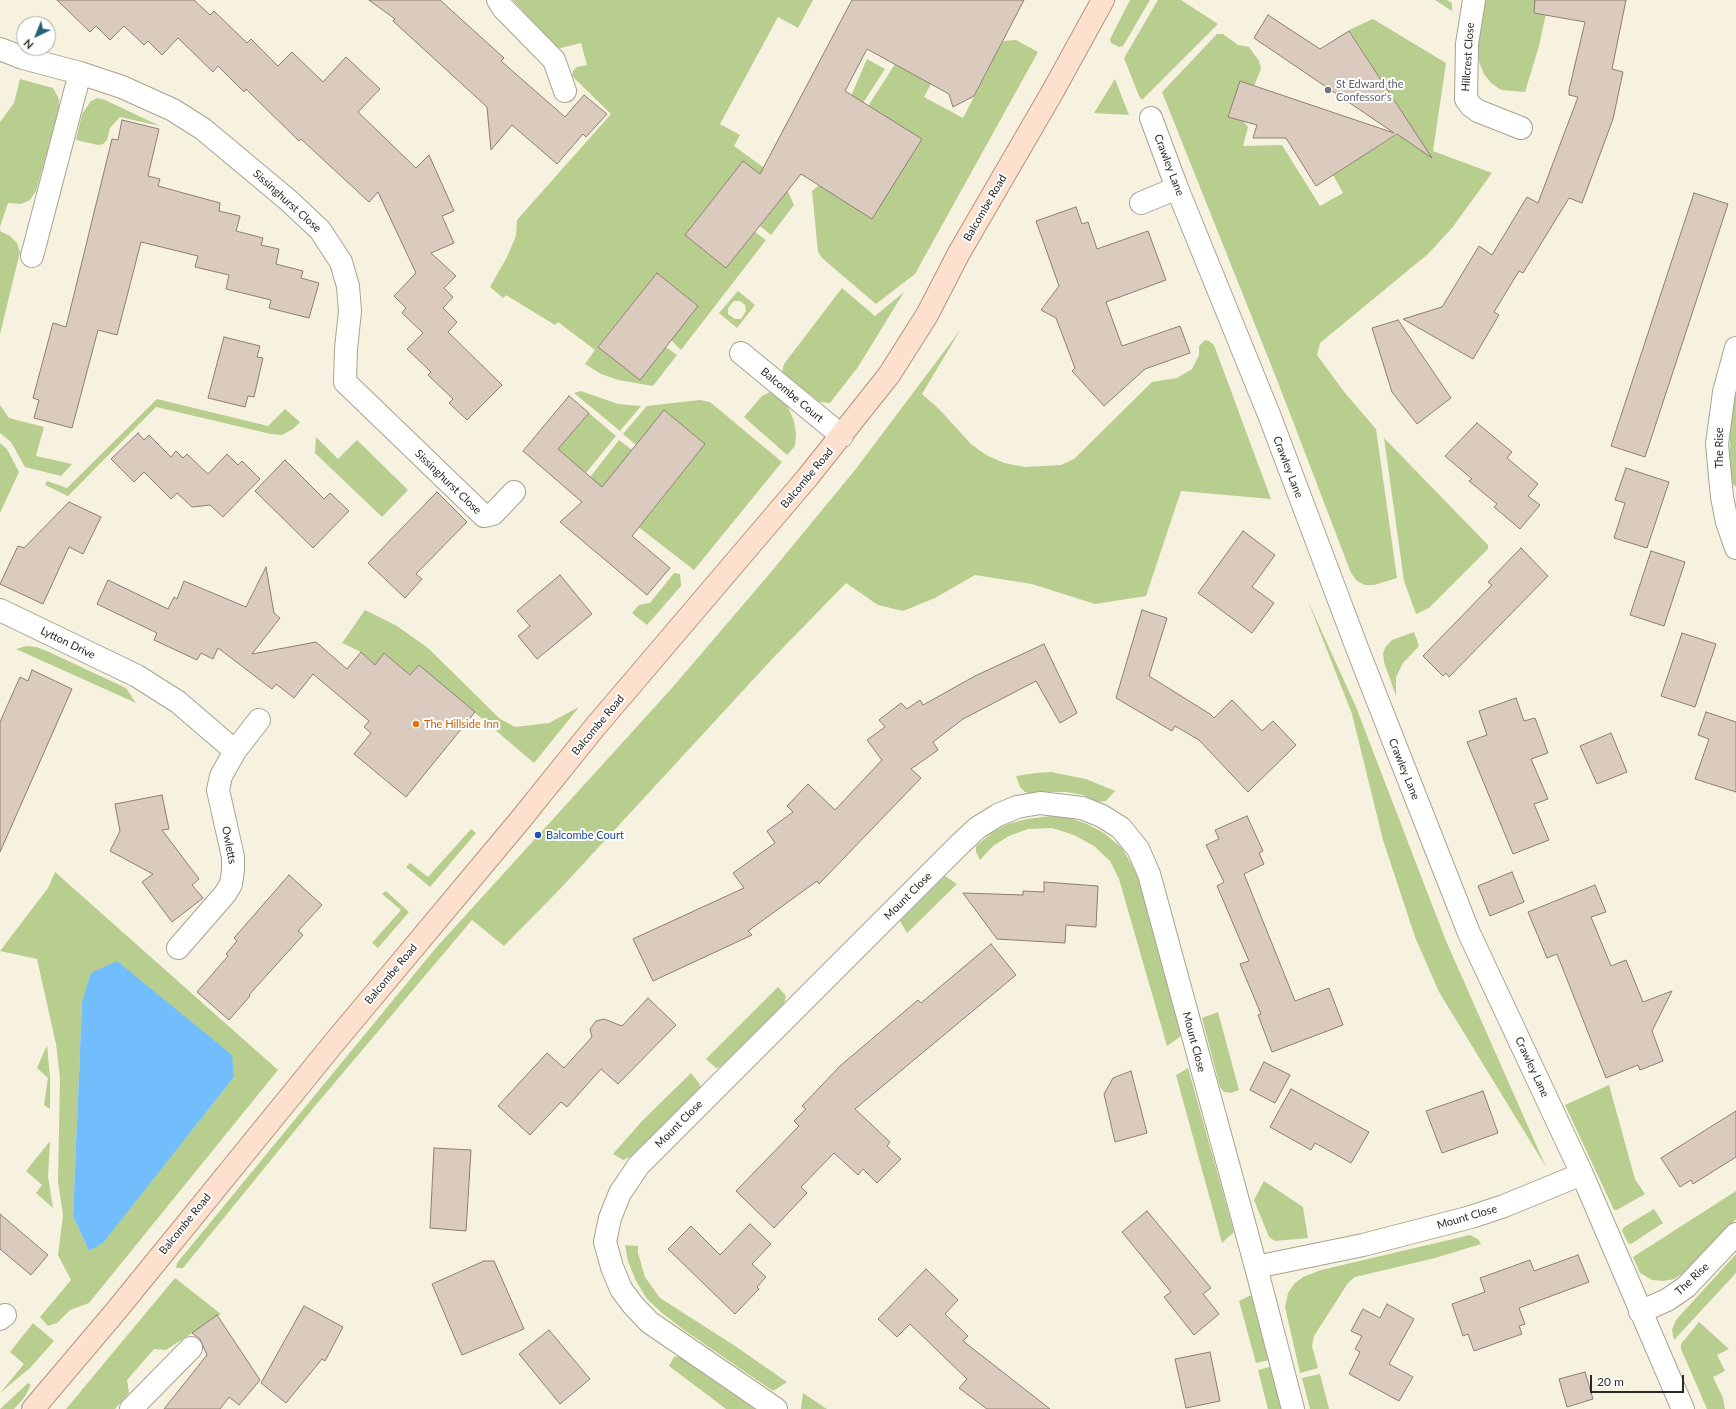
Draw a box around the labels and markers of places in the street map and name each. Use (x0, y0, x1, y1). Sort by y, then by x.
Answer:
place label: St Edward the Confessor's (1336, 77, 1403, 103)
marker: St Edward the Confessor's (1323, 85, 1333, 95)
place label: The Hillside Inn (424, 717, 499, 731)
marker: The Hillside Inn (411, 719, 421, 729)
place label: Balcombe Court (546, 828, 624, 842)
marker: Balcombe Court (533, 830, 543, 840)

